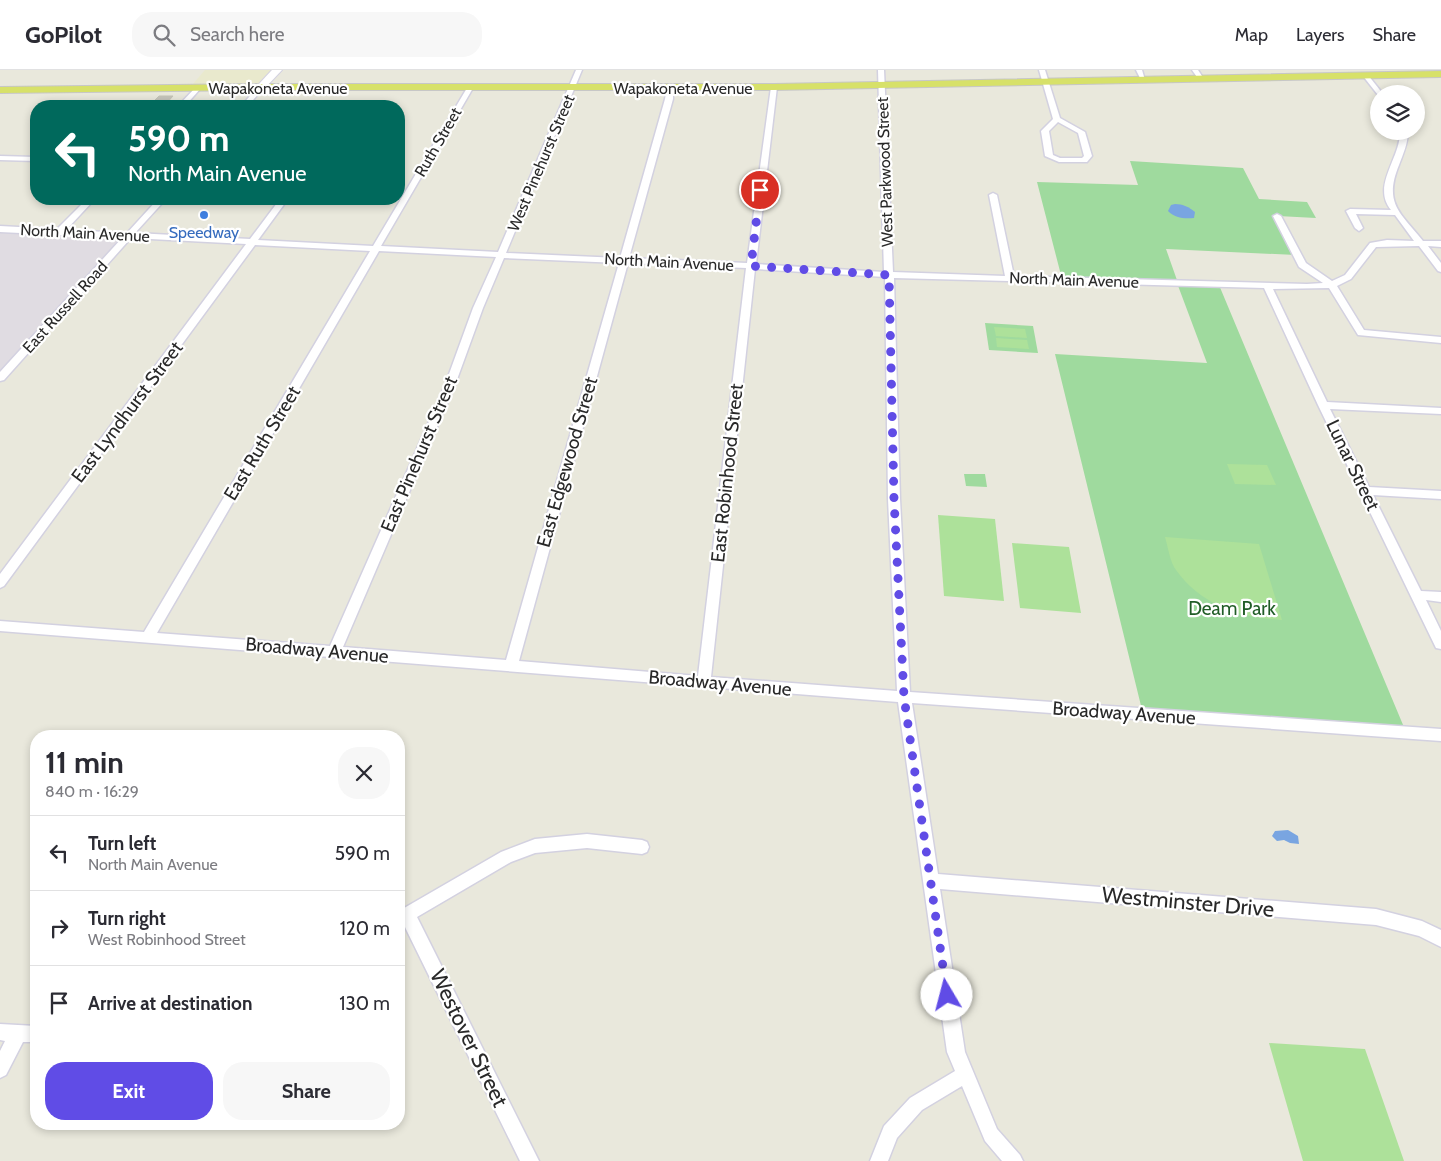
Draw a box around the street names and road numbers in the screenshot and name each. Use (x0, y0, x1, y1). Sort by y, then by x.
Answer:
street label: Wapakoneta Avenue (209, 79, 347, 98)
street label: Wapakoneta Avenue (614, 79, 752, 98)
street label: West Pinehurst Street (504, 91, 579, 234)
street label: West Parkwood Street (873, 96, 897, 247)
street label: Ruth Street (411, 104, 466, 180)
street label: North Main Avenue (20, 220, 150, 246)
street label: North Main Avenue (604, 249, 734, 275)
street label: East Russell Road (19, 257, 111, 357)
street label: North Main Avenue (1009, 268, 1139, 292)
street label: East Lyndhurst Street (66, 336, 188, 487)
street label: East Pinehurst Street (376, 372, 462, 535)
street label: East Edgewood Street (532, 373, 603, 550)
street label: East Ruth Street (219, 381, 305, 504)
street label: East Robinhood Street (706, 382, 748, 564)
street label: Lunar Street (1321, 416, 1385, 515)
street label: Broadway Avenue (244, 632, 390, 668)
street label: Broadway Avenue (647, 665, 793, 701)
street label: Broadway Avenue (1052, 697, 1197, 730)
street label: Westminster Drive (1101, 881, 1275, 923)
street label: Westover Street (424, 965, 514, 1112)

